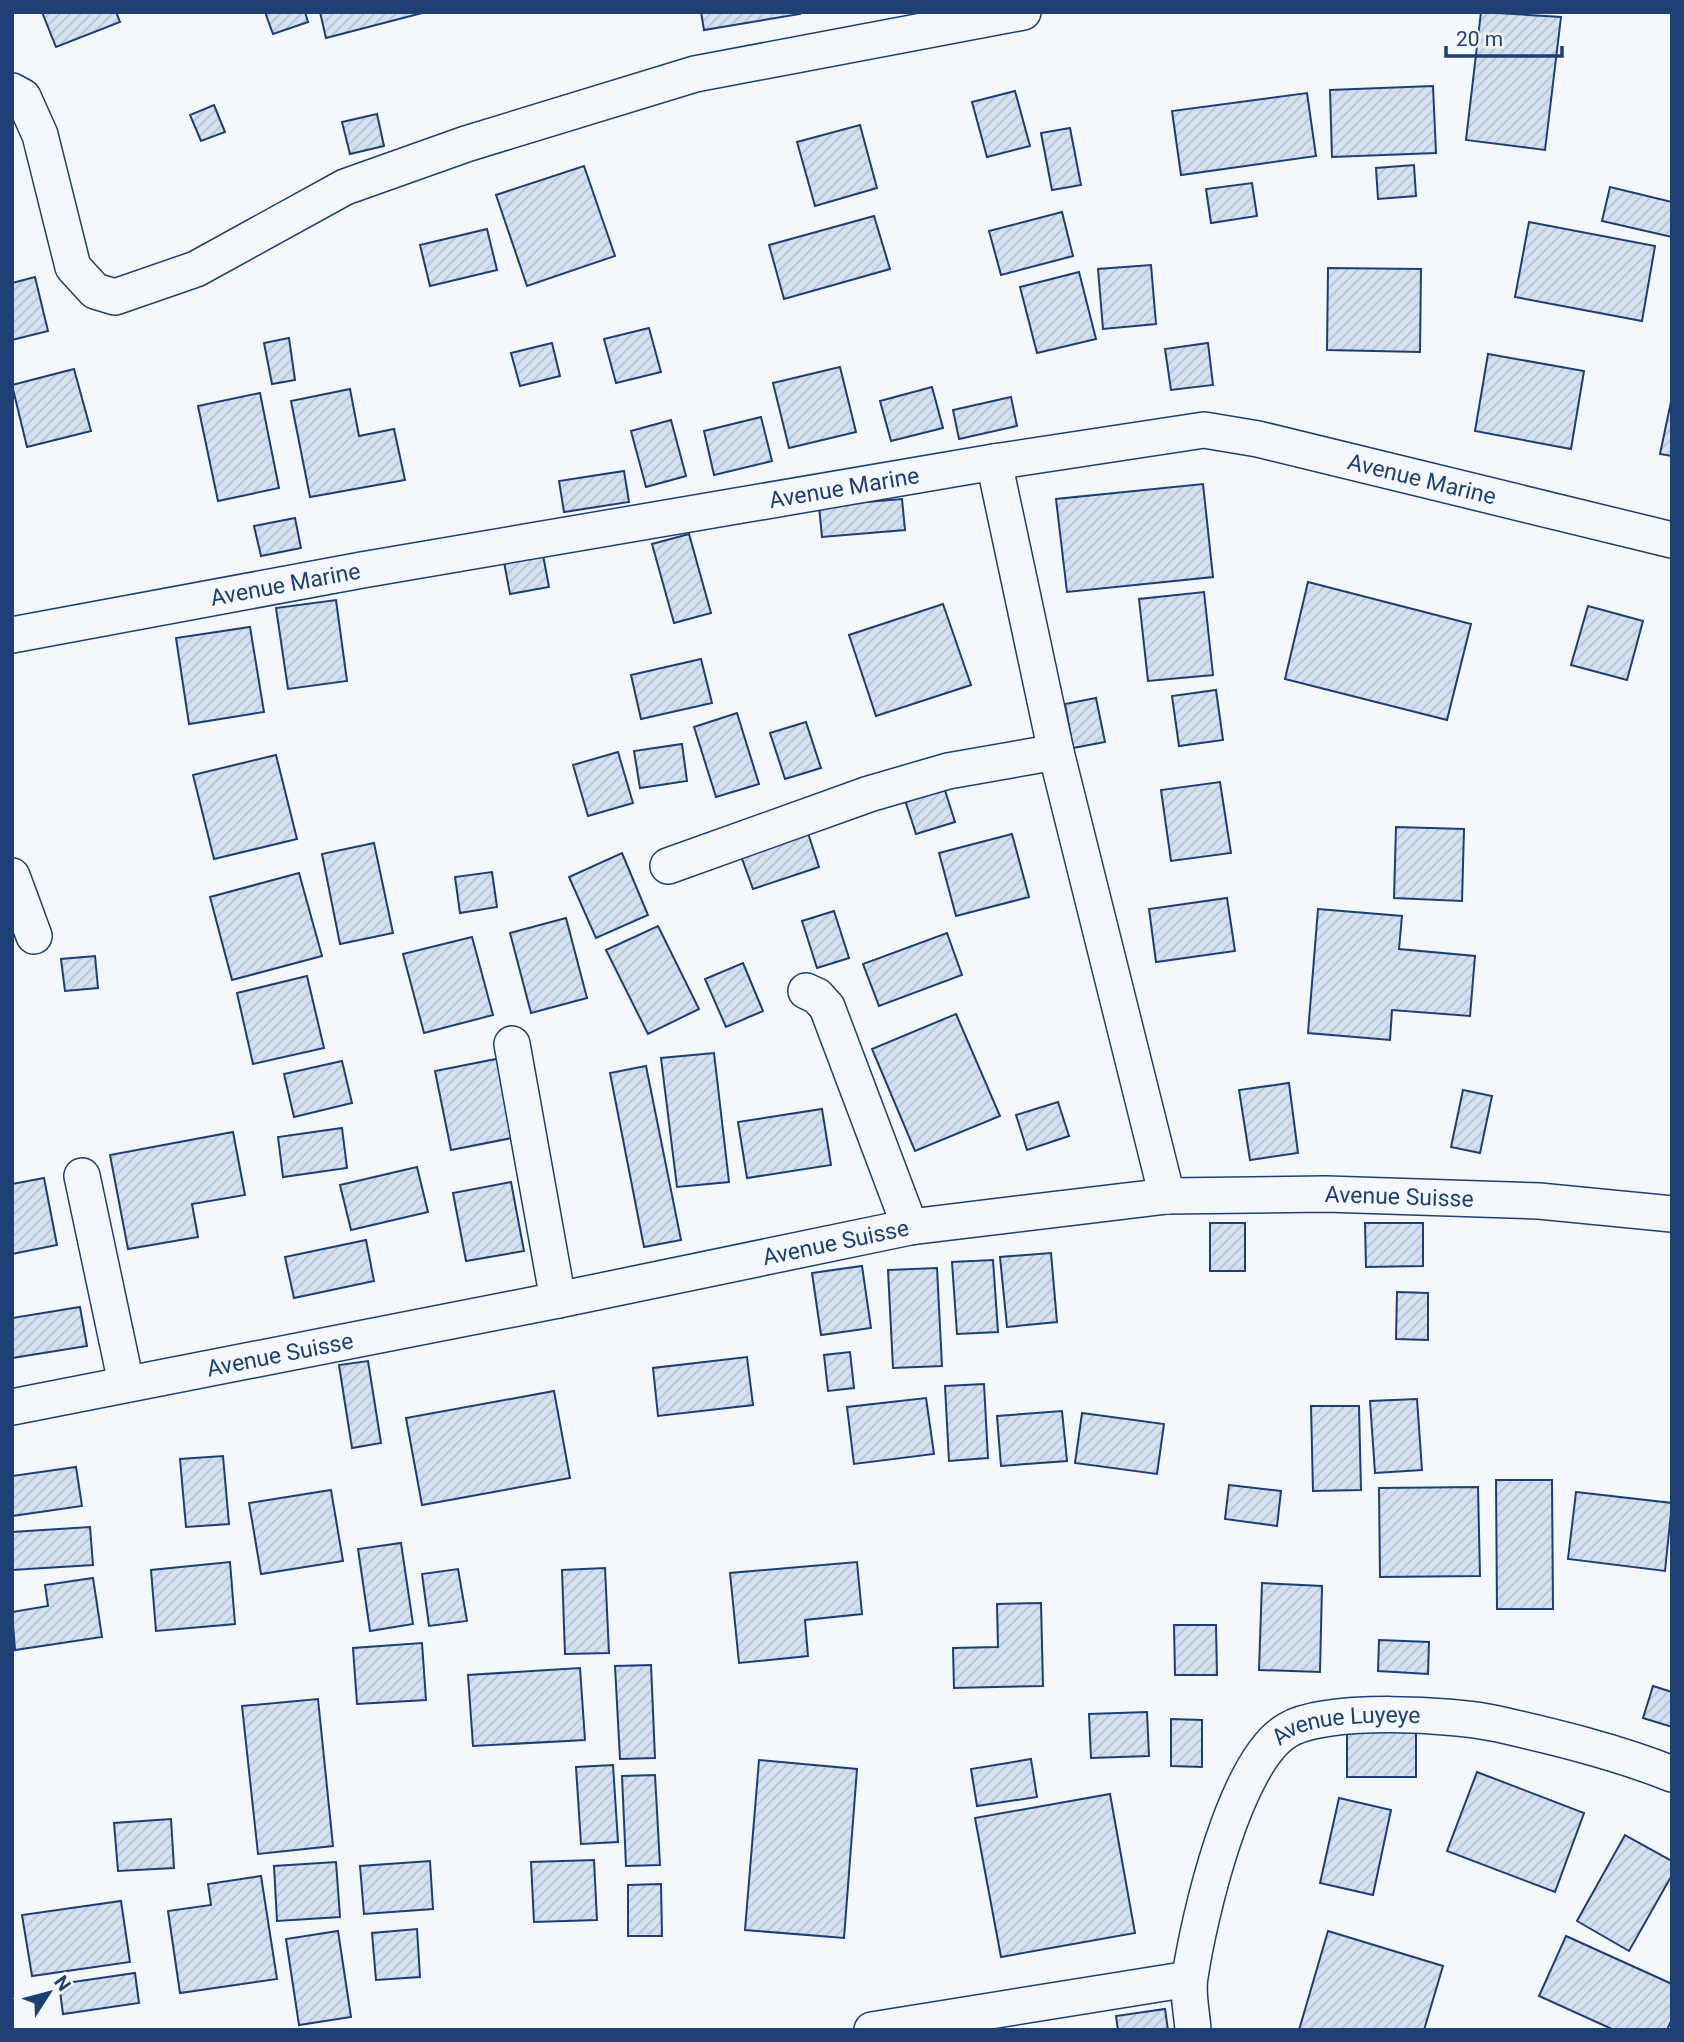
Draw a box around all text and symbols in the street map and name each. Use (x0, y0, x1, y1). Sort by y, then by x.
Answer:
scale bar (1446, 14, 1562, 58)
text: 20 m (1456, 27, 1503, 51)
street label: Avenue Marine (1345, 448, 1499, 511)
street label: Avenue Marine (767, 462, 921, 514)
street label: Avenue Marine (208, 558, 363, 612)
street label: Avenue Suisse (1324, 1181, 1474, 1213)
street label: Avenue Suisse (760, 1215, 911, 1271)
street label: Avenue Suisse (204, 1327, 356, 1383)
street label: Avenue Luyeye (1266, 1702, 1421, 1751)
north arrow (14, 1958, 84, 2028)
text: N (49, 1971, 76, 1995)

